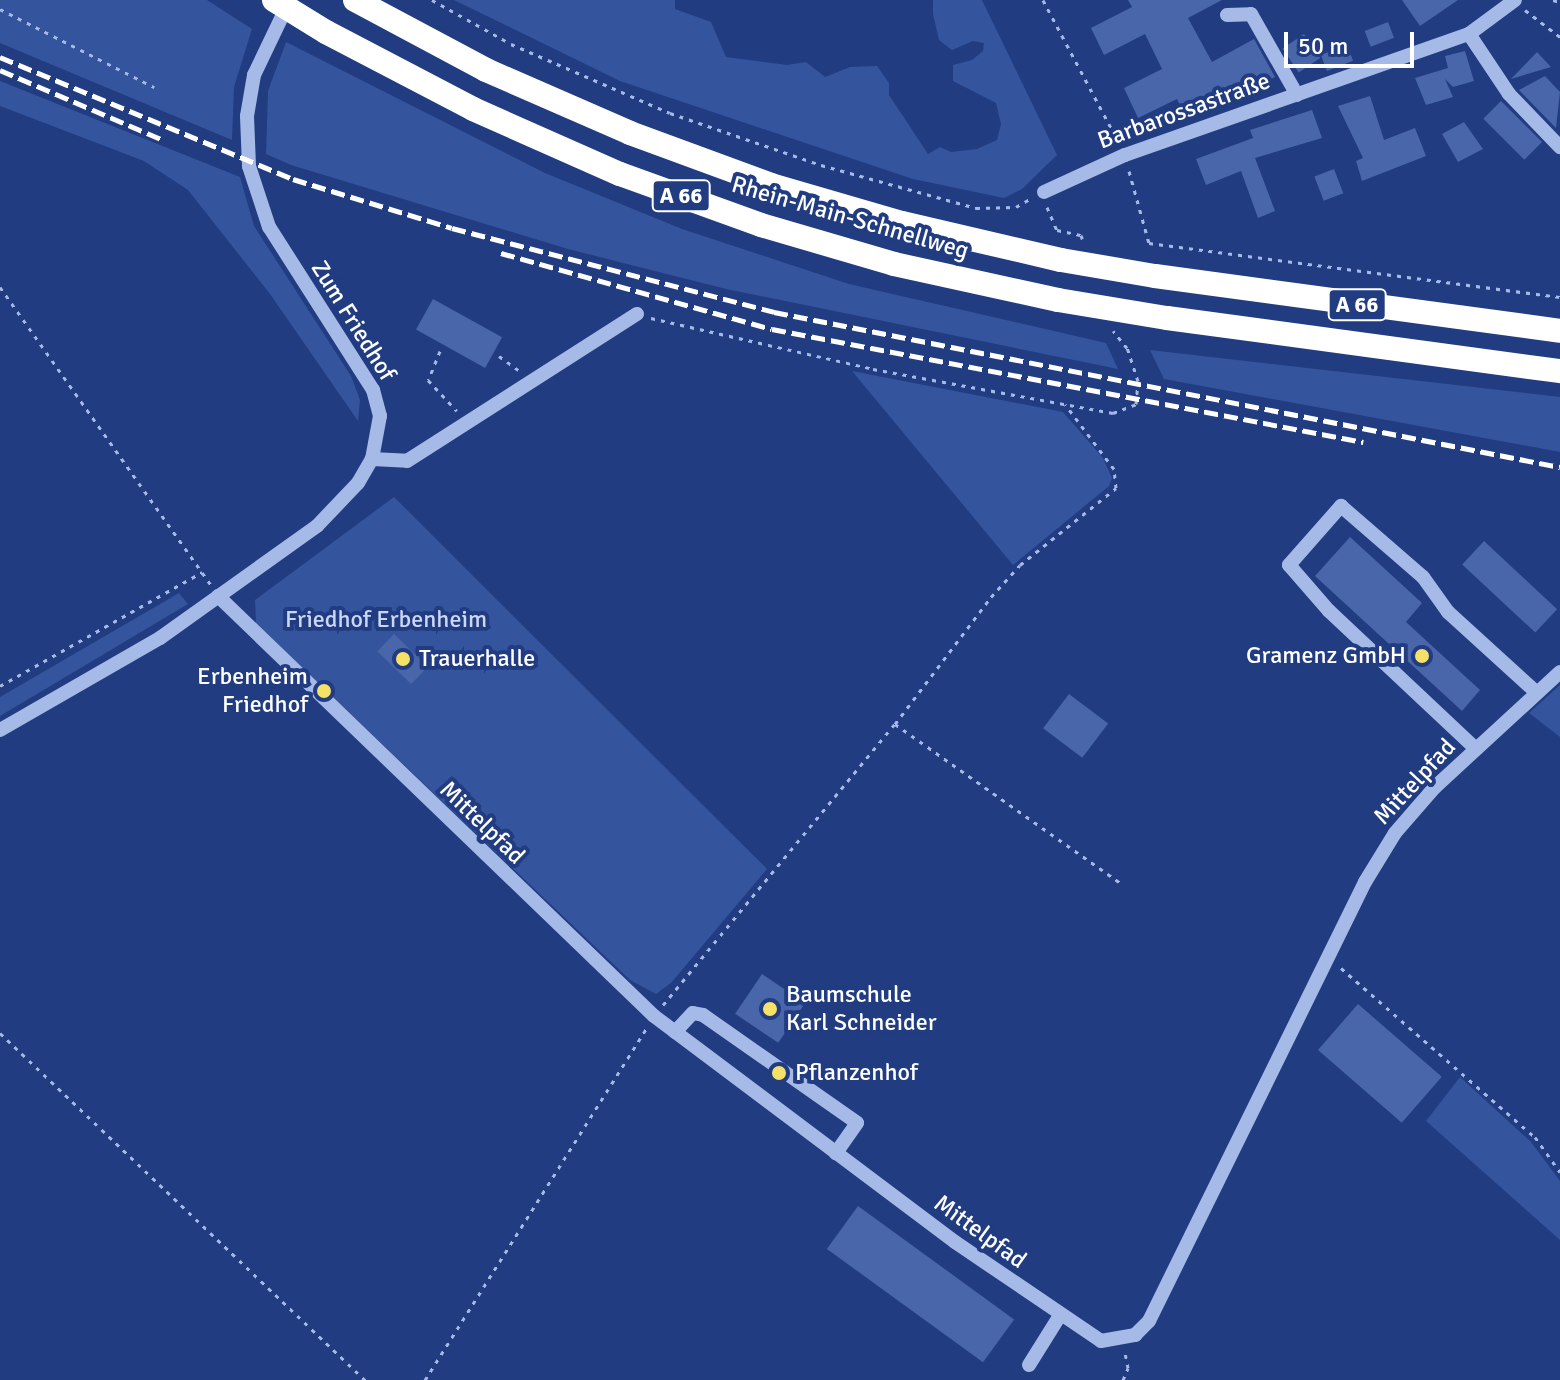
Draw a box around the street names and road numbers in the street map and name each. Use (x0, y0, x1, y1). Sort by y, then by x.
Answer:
street label: Barbarossastraße (1094, 66, 1274, 156)
street label: Rhein-Main-Schnellweg (728, 170, 972, 266)
road number: A 66 (651, 178, 711, 214)
street label: Zum Friedhof (305, 256, 401, 386)
road number: A 66 (1327, 287, 1387, 323)
street label: Mittelpfad (1368, 733, 1462, 831)
street label: Mittelpfad (434, 775, 530, 871)
street label: Mittelpfad (928, 1189, 1032, 1275)

